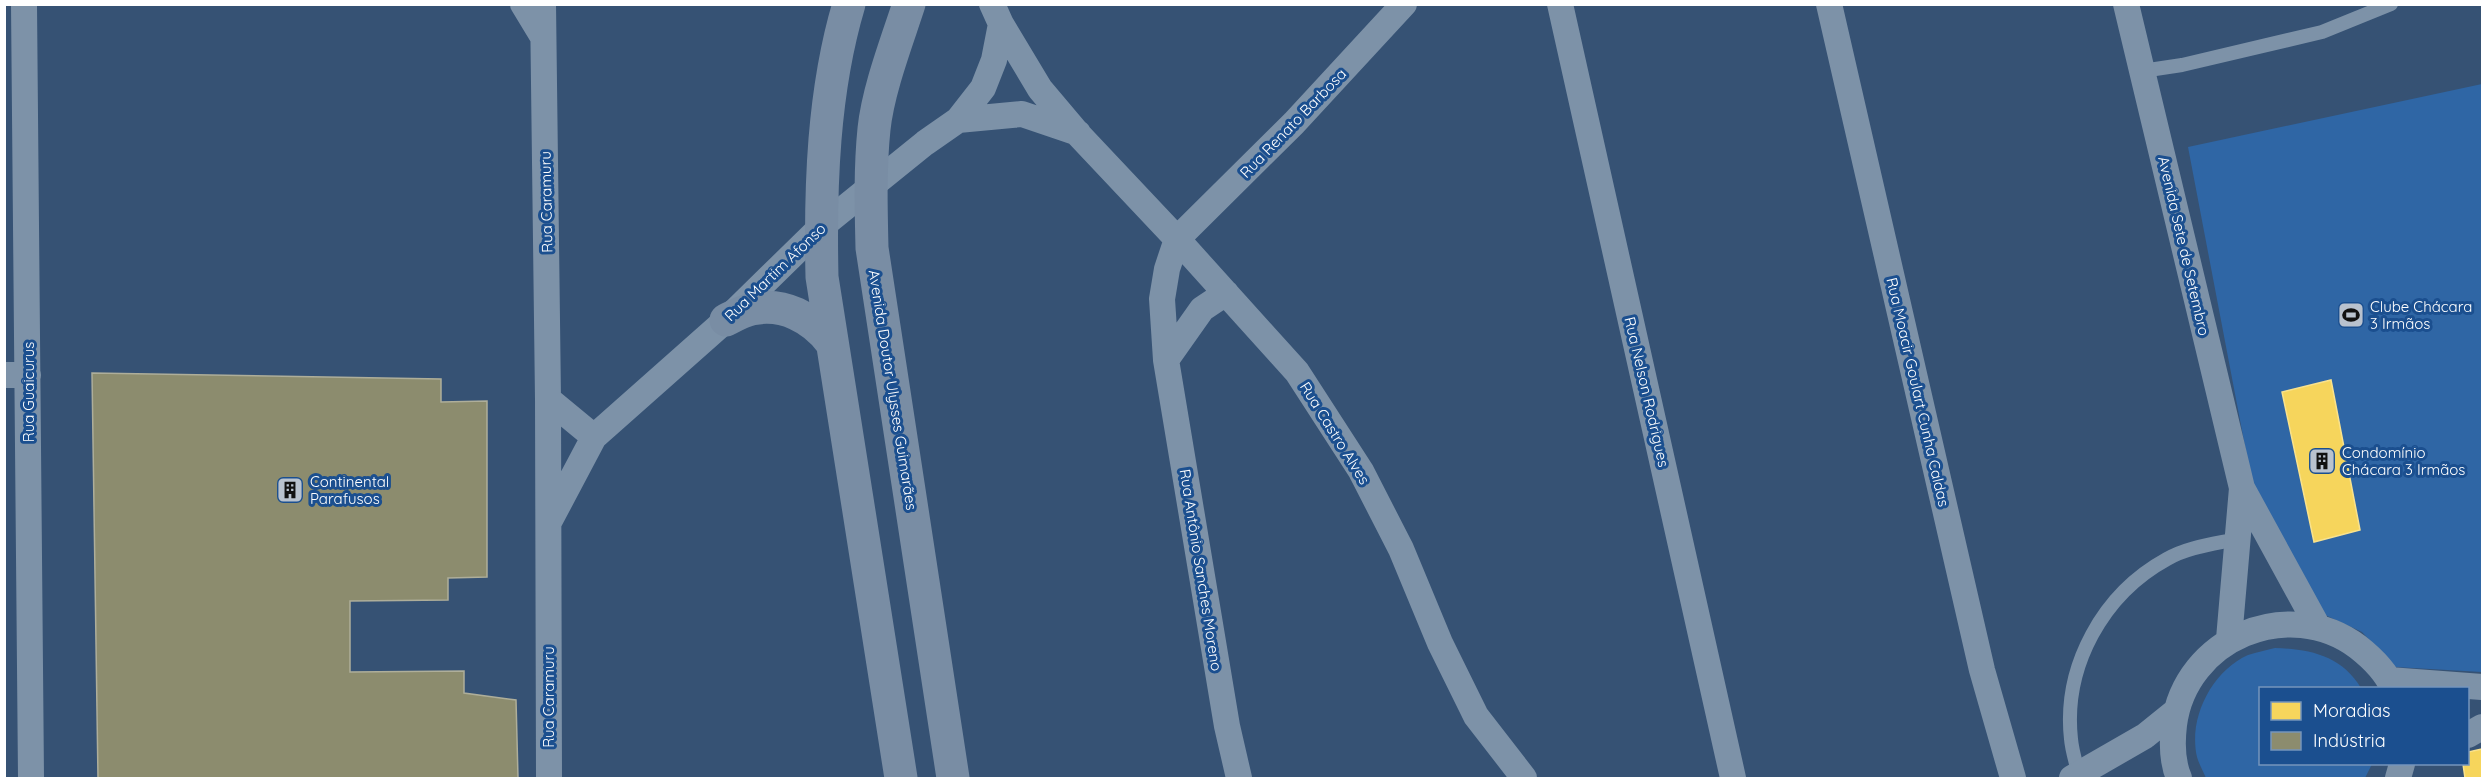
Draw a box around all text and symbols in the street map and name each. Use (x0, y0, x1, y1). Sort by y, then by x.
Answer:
street label: Rua Renato Barbosa (1236, 64, 1350, 182)
street label: Rua Caramuru (536, 151, 556, 253)
street label: Avenida Sete de Setembro (2154, 154, 2214, 338)
street label: Rua Martim Afonso (720, 219, 830, 325)
street label: Avenida Doutor Ulysses Guimarães (865, 268, 921, 512)
street label: Rua Moacir Goulart Cunha Caldas (1882, 276, 1954, 508)
place label: Clube Chácara 3 Irmãos (2370, 297, 2472, 333)
sports icon: Clube Chácara 3 Irmãos (2336, 300, 2366, 330)
street label: Rua Nelson Rodrigues (1620, 315, 1674, 469)
street label: Rua Guaicurus (19, 342, 38, 442)
street label: Rua Castro Alves (1296, 378, 1374, 488)
place label: Condomínio Chácara 3 Irmãos (2342, 443, 2465, 479)
building icon: Condomínio Chácara 3 Irmãos (2307, 446, 2337, 476)
street label: Rua Antônio Sanches Moreno (1176, 468, 1226, 672)
place label: Continental Parafusos (310, 472, 389, 508)
building icon: Continental Parafusos (275, 475, 305, 505)
street label: Rua Caramuru (539, 646, 558, 748)
legend (2259, 687, 2469, 765)
text: Moradias (2313, 699, 2391, 722)
text: Indústria (2313, 729, 2386, 752)

